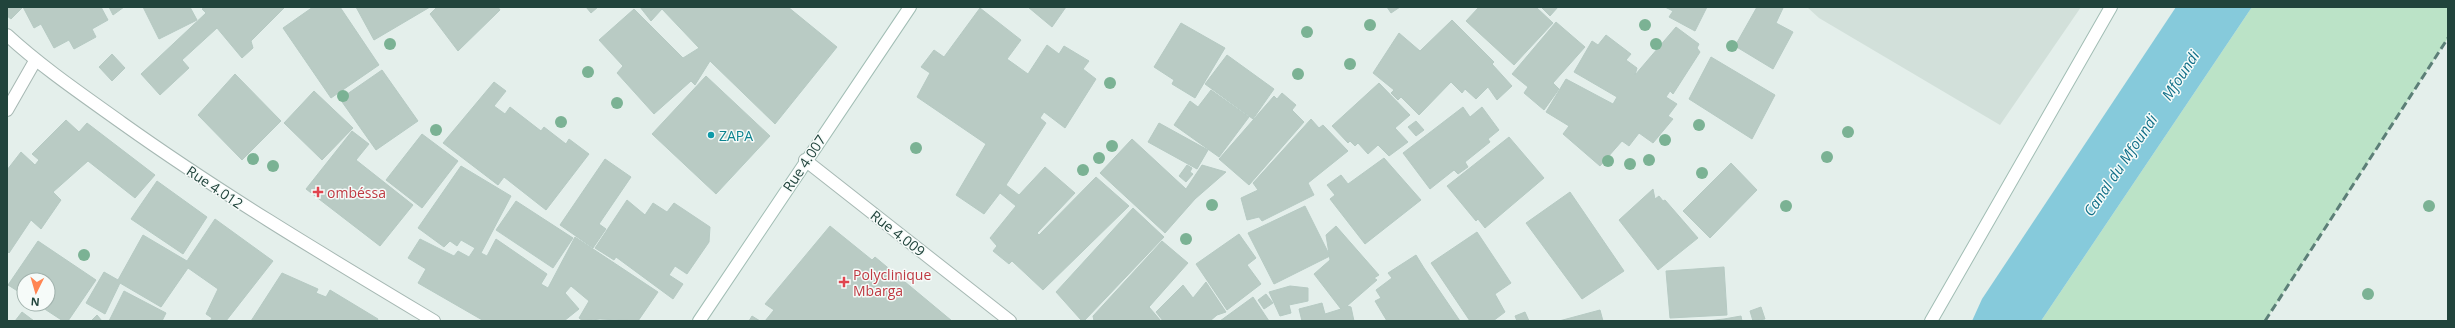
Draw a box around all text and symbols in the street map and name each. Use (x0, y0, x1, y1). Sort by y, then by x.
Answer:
water label: Mfoundi (2157, 46, 2204, 104)
water label: Canal du Mfoundi (2079, 110, 2162, 220)
place label: ZAPA (719, 126, 753, 145)
marker: ZAPA (706, 130, 716, 140)
street label: Rue 4.007 (778, 131, 830, 195)
street label: Rue 4.012 (183, 161, 247, 213)
place label: ombéssa (327, 183, 386, 202)
marker: ombéssa (312, 186, 324, 198)
street label: Rue 4.009 (867, 206, 929, 260)
place label: Polyclinique Mbarga (853, 265, 931, 300)
north arrow (16, 272, 56, 312)
marker: Polyclinique Mbarga (838, 276, 850, 288)
text: N (30, 295, 40, 310)

